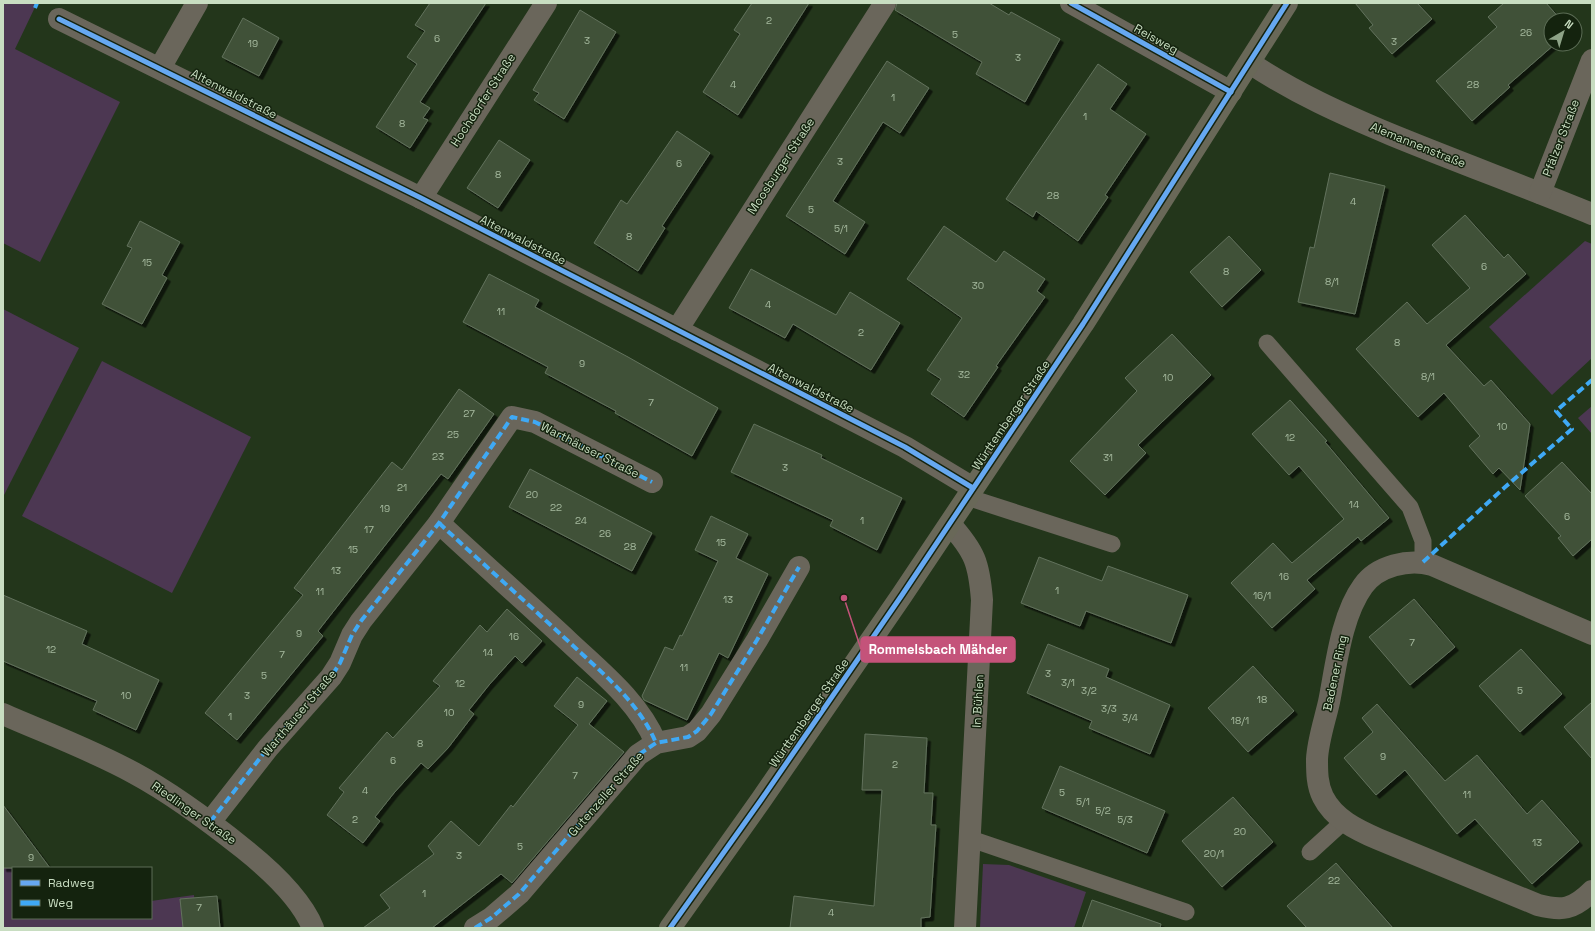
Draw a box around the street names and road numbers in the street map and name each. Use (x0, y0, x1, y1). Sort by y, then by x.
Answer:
street label: Reisweg (1131, 20, 1181, 58)
street label: Hochdorfer Straße (447, 50, 519, 150)
street label: Altenwaldstraße (188, 65, 280, 123)
street label: Pfälzer Straße (1539, 97, 1583, 179)
street label: Moosburger Straße (744, 115, 818, 217)
street label: Alemannenstraße (1368, 119, 1468, 171)
street label: Altenwaldstraße (477, 211, 569, 269)
street label: Württemberger Straße (968, 357, 1054, 473)
street label: Altenwaldstraße (765, 359, 857, 417)
street label: Warthäuser Straße (538, 418, 642, 482)
street label: Badener Ring (1319, 634, 1351, 712)
street label: Württemberger Straße (765, 655, 853, 771)
street label: Warthäuser Straße (258, 666, 340, 760)
street label: In Bühlen (969, 674, 987, 728)
street label: Gutenzeller Straße (565, 748, 647, 840)
street label: Riedlinger Straße (149, 778, 239, 848)

